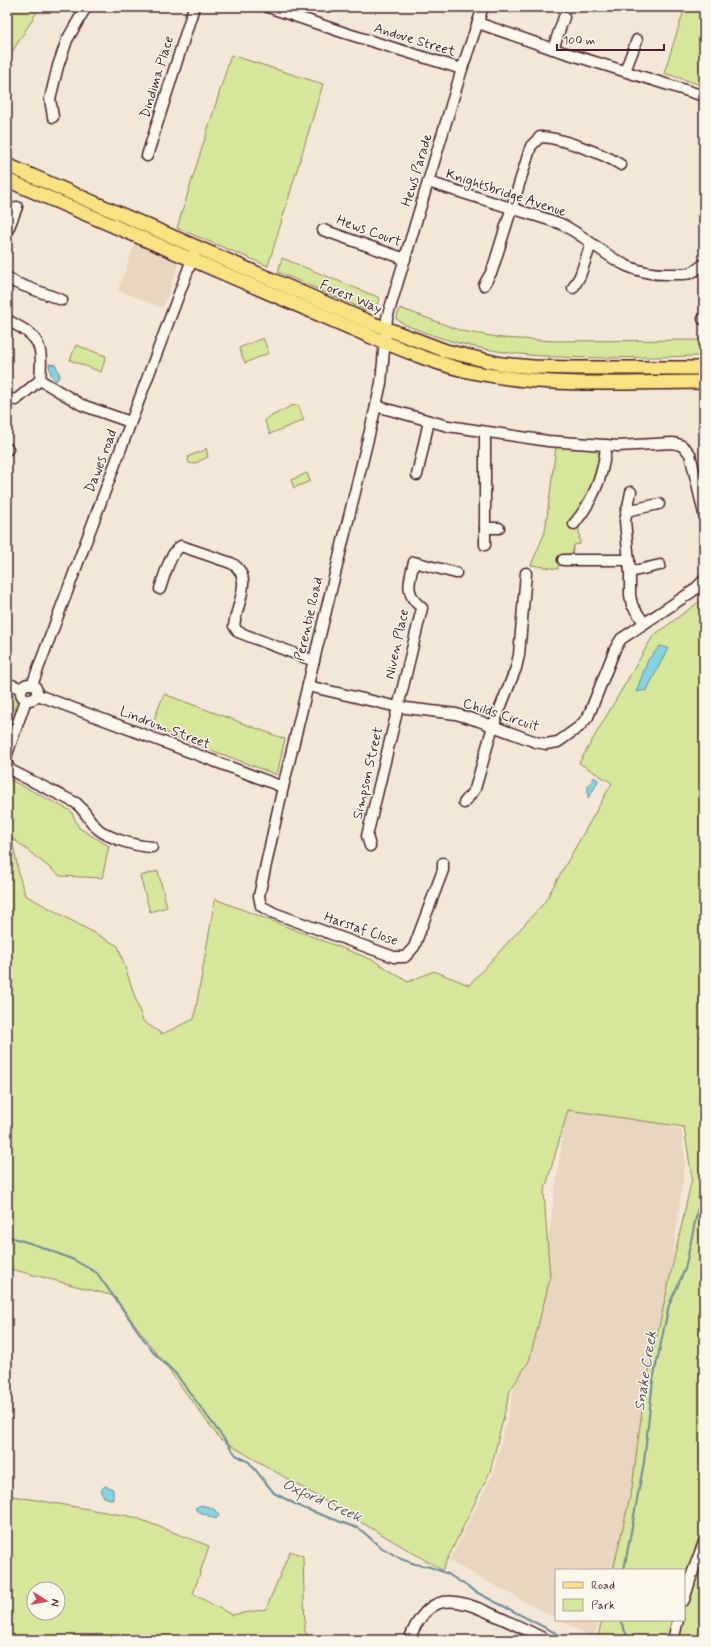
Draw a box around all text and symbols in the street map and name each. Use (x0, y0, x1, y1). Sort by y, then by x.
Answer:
street label: Andove Street (372, 19, 459, 61)
scale bar (557, 26, 664, 52)
text: 100 m (563, 33, 595, 49)
street label: Dindima Place (136, 34, 178, 120)
street label: Hews Parade (397, 131, 437, 209)
street label: Knightsbridge Avenue (443, 165, 569, 222)
street label: Hews Court (334, 211, 404, 251)
street label: Forest Way (317, 276, 385, 318)
street label: Dawes road (81, 427, 121, 495)
street label: Perentie Road (291, 575, 327, 663)
street label: Niven Place (381, 607, 413, 681)
street label: Childs Circuit (461, 694, 542, 736)
street label: Lindrum Street (117, 702, 213, 754)
street label: Simpson Street (349, 725, 387, 821)
street label: Harstaf Close (322, 908, 400, 950)
water label: Snake Creek (630, 1329, 662, 1412)
water label: Oxford Creek (279, 1475, 365, 1529)
legend (555, 1569, 685, 1621)
text: Road (591, 1578, 615, 1594)
north arrow (26, 1581, 66, 1621)
text: N (47, 1598, 62, 1608)
text: Park (591, 1598, 615, 1614)

